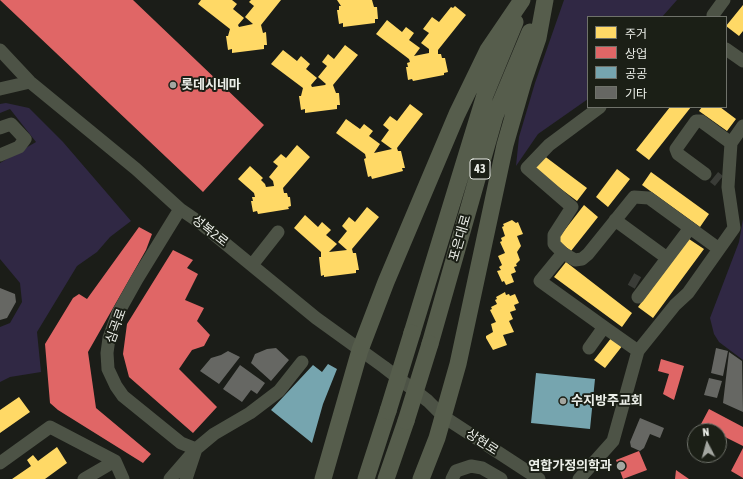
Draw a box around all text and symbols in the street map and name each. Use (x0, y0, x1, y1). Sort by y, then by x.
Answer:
legend (587, 16, 727, 108)
text: 주거 (625, 27, 647, 41)
text: 상업 (625, 47, 647, 61)
text: 공공 (625, 67, 647, 81)
place label: 롯데시네마 (181, 77, 241, 93)
marker: 롯데시네마 (168, 80, 178, 90)
text: 기타 (625, 87, 647, 101)
road number: 43 (470, 159, 490, 179)
street label: 성복2로 (189, 212, 231, 250)
street label: 포은대로 (446, 213, 474, 263)
street label: 심곡로 (103, 306, 129, 346)
place label: 수지방주교회 (571, 393, 643, 409)
marker: 수지방주교회 (558, 396, 568, 406)
north arrow (687, 423, 727, 463)
street label: 상현로 (463, 426, 501, 458)
text: N (702, 426, 710, 438)
place label: 연합가정의학과 (528, 458, 612, 474)
marker: 연합가정의학과 (615, 460, 627, 472)

